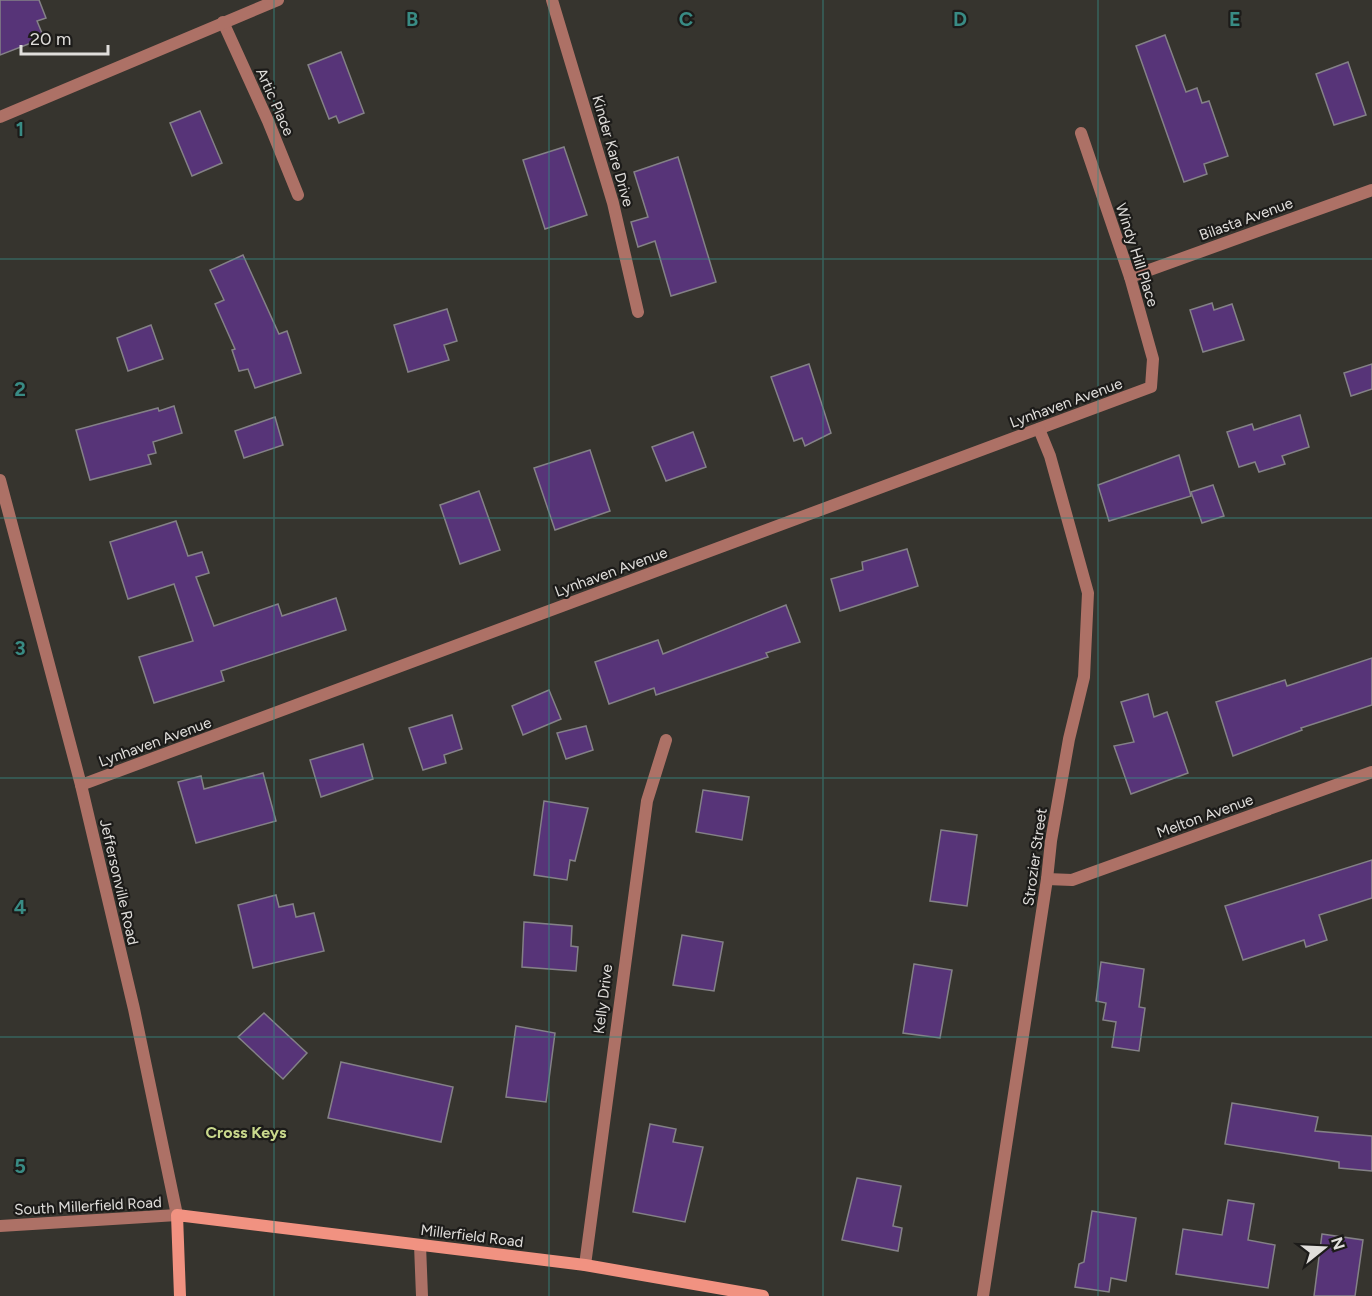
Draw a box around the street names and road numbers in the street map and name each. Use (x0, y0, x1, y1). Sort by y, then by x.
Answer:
street label: Artic Place (252, 65, 298, 139)
street label: Kinder Kare Drive (588, 93, 638, 209)
street label: Bilasta Avenue (1197, 194, 1295, 244)
street label: Windy Hill Place (1112, 201, 1162, 309)
street label: Lynhaven Avenue (1007, 374, 1125, 432)
street label: Lynhaven Avenue (552, 543, 670, 601)
street label: Lynhaven Avenue (96, 713, 214, 771)
street label: Melton Avenue (1154, 790, 1256, 842)
street label: Strozier Street (1019, 807, 1051, 907)
street label: Jeffersonville Road (96, 817, 142, 947)
street label: Kelly Drive (590, 963, 616, 1035)
street label: South Millerfield Road (14, 1193, 162, 1219)
street label: Millerfield Road (420, 1221, 524, 1251)

